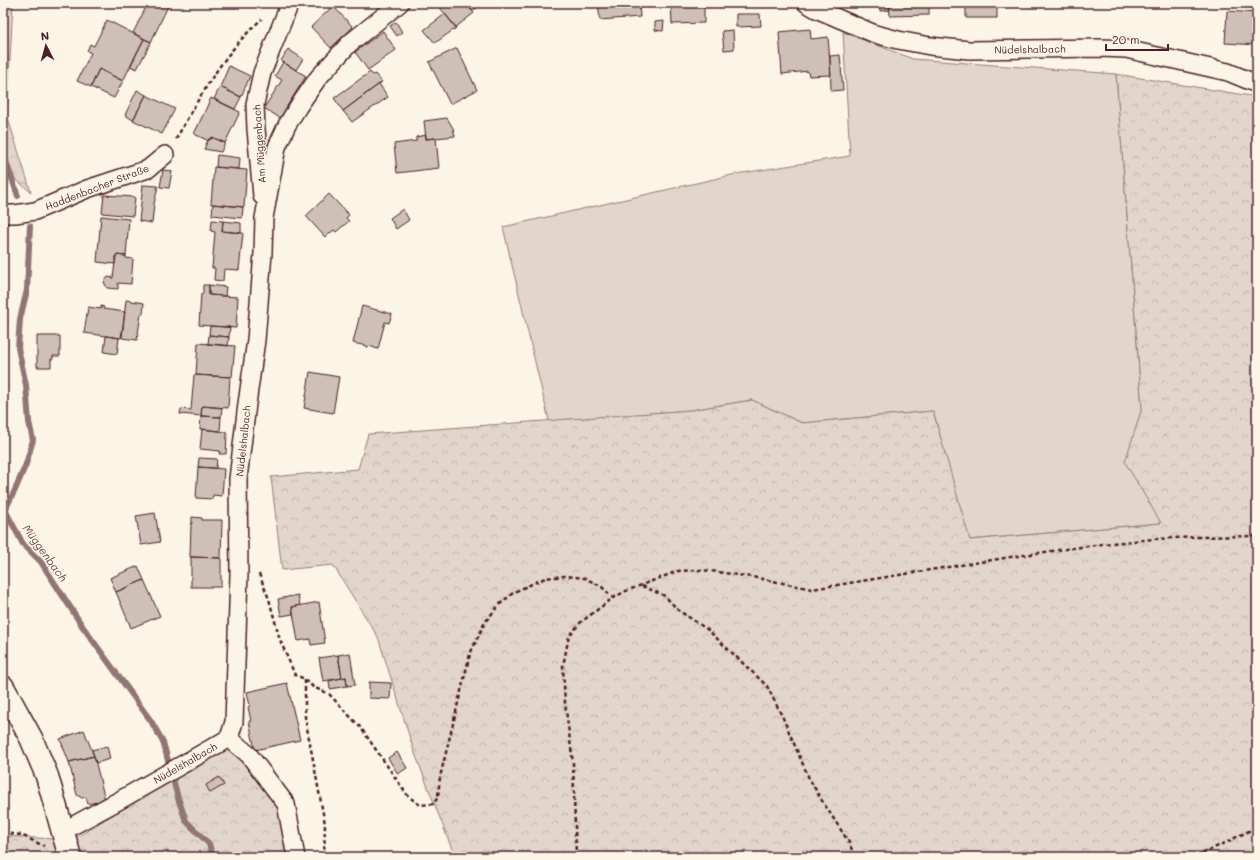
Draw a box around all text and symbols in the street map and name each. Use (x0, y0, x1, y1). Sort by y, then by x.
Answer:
north arrow (26, 26, 66, 66)
scale bar (1106, 26, 1168, 52)
text: N (40, 28, 50, 43)
text: 20 m (1112, 31, 1140, 47)
street label: Nüdelshalbach (994, 41, 1066, 57)
street label: Am Müggenbach (249, 104, 269, 184)
street label: Haddenbacher Straße (43, 161, 151, 213)
street label: Nüdelshalbach (232, 404, 254, 477)
water label: Müggenbach (20, 521, 71, 584)
street label: Nüdelshalbach (151, 739, 220, 787)

